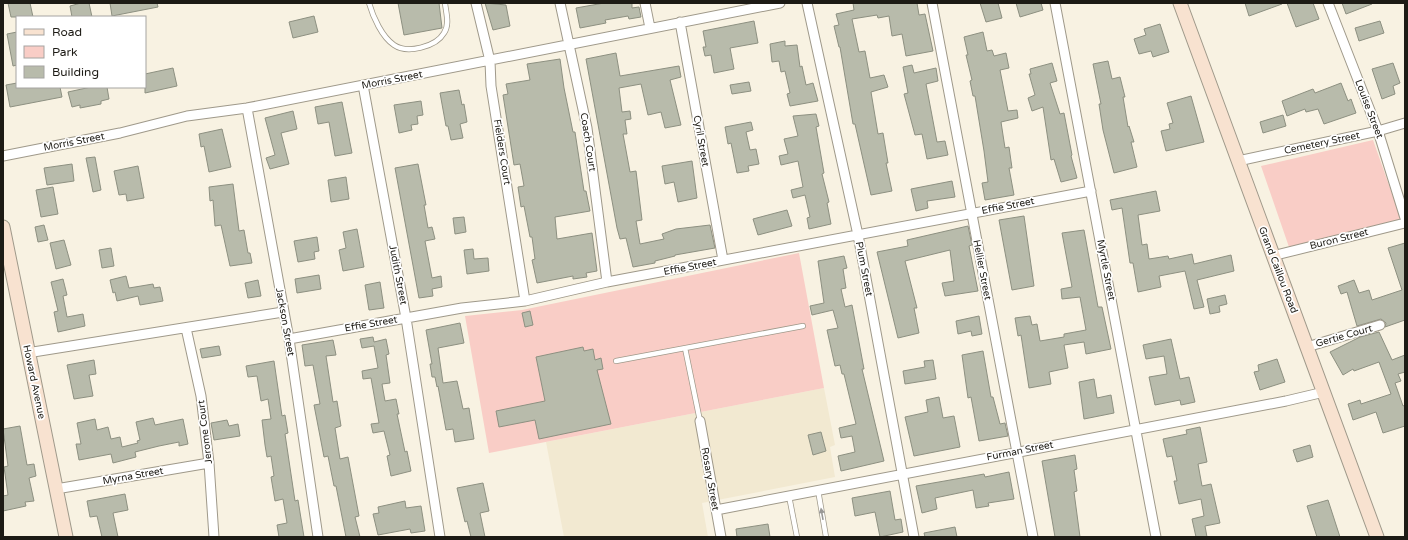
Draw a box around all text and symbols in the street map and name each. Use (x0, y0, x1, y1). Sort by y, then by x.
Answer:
legend (16, 16, 146, 88)
text: Road (52, 25, 82, 39)
text: Park (52, 45, 78, 59)
text: Building (52, 65, 99, 79)
street label: Morris Street (361, 68, 424, 92)
street label: Louise Street (1352, 78, 1386, 140)
street label: Coach Court (577, 112, 599, 172)
street label: Cyril Street (691, 114, 711, 168)
street label: Fielders Court (491, 118, 513, 186)
street label: Cemetery Street (1283, 129, 1361, 157)
street label: Morris Street (43, 130, 106, 154)
street label: Effie Street (981, 195, 1036, 217)
street label: Grand Caillou Road (1256, 225, 1300, 315)
street label: Buron Street (1308, 226, 1370, 252)
street label: Myrtle Street (1094, 238, 1118, 302)
street label: Hellier Street (970, 239, 994, 301)
street label: Plum Street (853, 241, 875, 298)
street label: Judith Street (386, 244, 410, 306)
street label: Effie Street (663, 256, 718, 278)
street label: Jackson Street (273, 287, 297, 357)
street label: Effie Street (344, 313, 399, 335)
street label: Gertie Court (1314, 322, 1374, 350)
street label: Howard Avenue (20, 344, 48, 420)
street label: Jerome Court (195, 399, 215, 465)
street label: Furman Street (986, 439, 1055, 463)
street label: Rosary Street (699, 446, 721, 512)
street label: Myrna Street (102, 465, 165, 487)
one-way arrow (819, 507, 825, 520)

